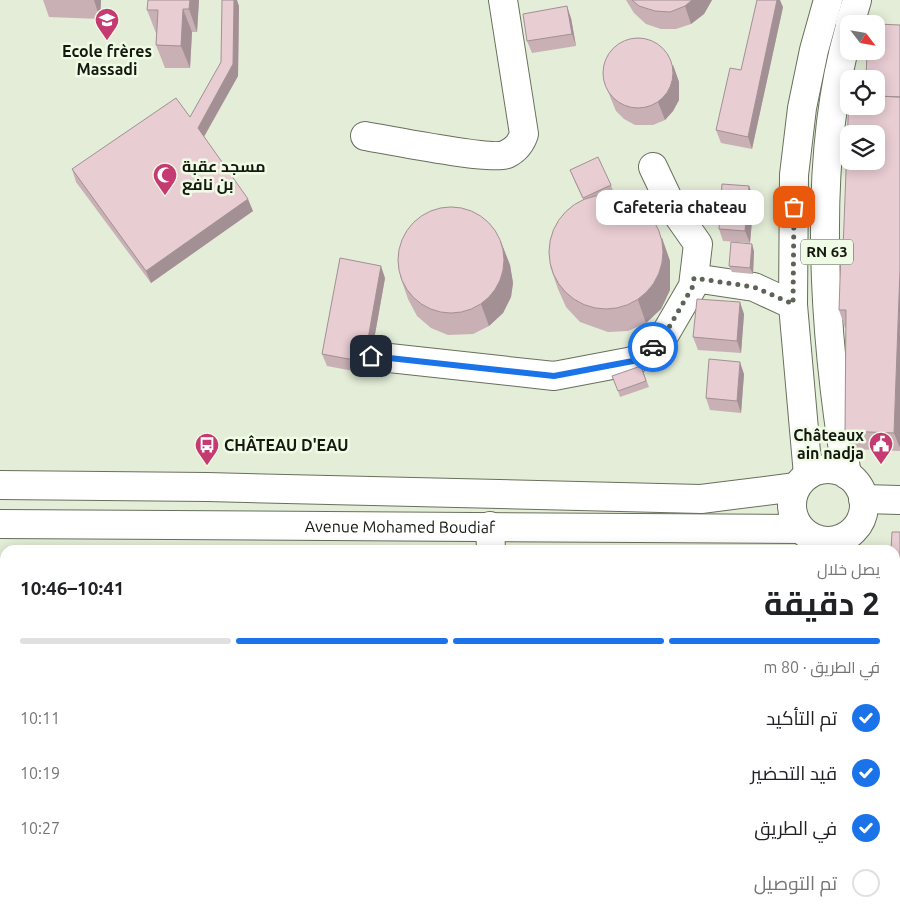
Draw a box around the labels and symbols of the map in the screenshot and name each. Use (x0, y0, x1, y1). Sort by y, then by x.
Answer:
school or university icon: Ecole frères Massadi (94, 7, 120, 41)
north arrow (840, 15, 885, 60)
place label: Ecole frères Massadi (62, 42, 152, 78)
place label: مسجد عقبة بن نافع (182, 157, 266, 195)
mosque icon: مسجد عقبة بن نافع (152, 162, 178, 196)
pin (773, 186, 815, 228)
callout: Cafeteria chateau (596, 190, 764, 224)
road number: RN 63 (801, 240, 853, 264)
courier (628, 322, 678, 372)
pin (350, 335, 392, 377)
place label: Châteaux ain nadja (793, 426, 864, 462)
public building icon: Châteaux ain nadja (868, 431, 894, 465)
bus stop icon: CHÂTEAU D'EAU (194, 432, 220, 466)
place label: CHÂTEAU D'EAU (224, 434, 348, 454)
street label: Avenue Mohamed Boudiaf (305, 517, 496, 536)

